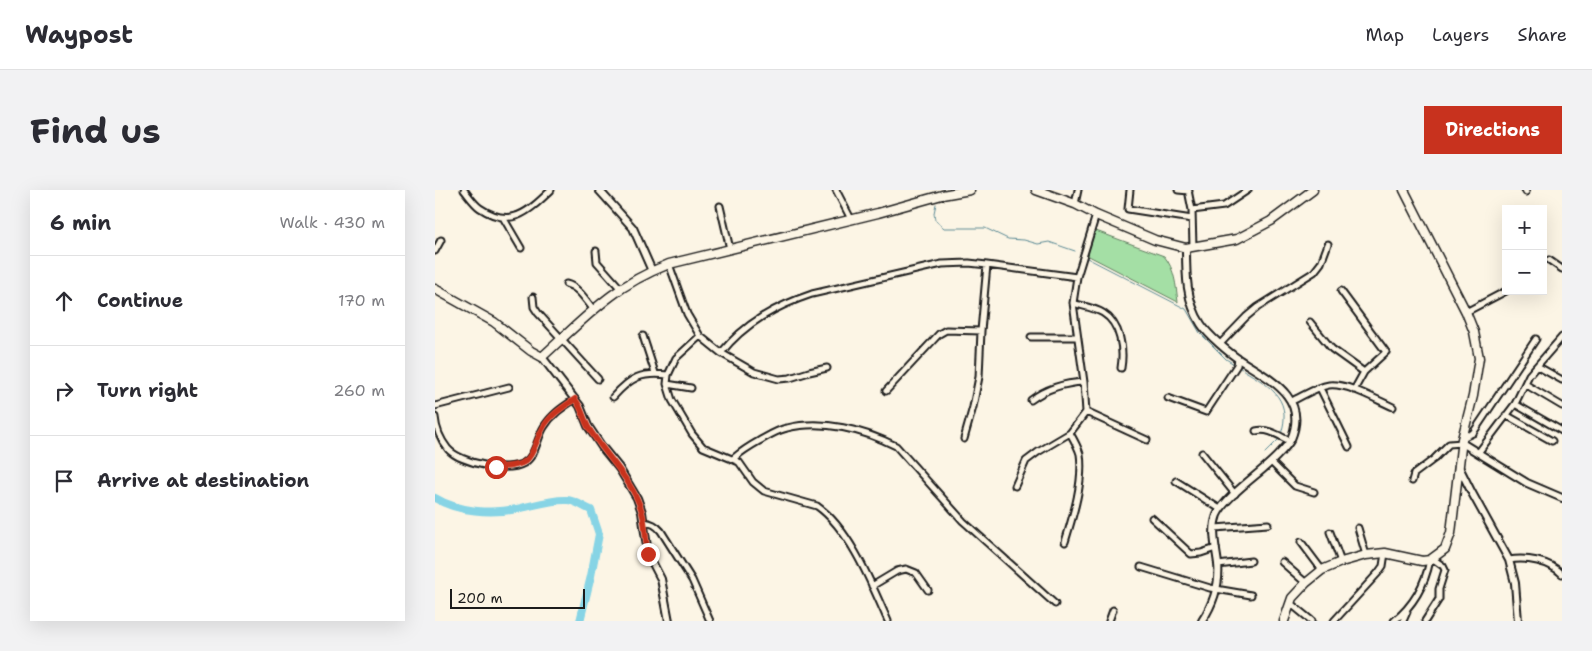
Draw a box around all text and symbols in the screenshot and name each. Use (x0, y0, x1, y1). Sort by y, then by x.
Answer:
text: Waypost (25, 19, 133, 51)
text: Map (1366, 23, 1404, 47)
text: Layers (1432, 23, 1489, 47)
text: Share (1517, 23, 1567, 47)
button: Directions (1424, 106, 1562, 154)
text: Find us (30, 107, 161, 154)
map controls (1502, 205, 1547, 295)
button: + (1502, 205, 1547, 250)
text: 6 min (50, 209, 111, 237)
text: Walk · 430 m (279, 212, 385, 233)
button: − (1502, 250, 1547, 295)
icon: ahead (50, 287, 78, 315)
text: Continue (97, 288, 183, 313)
text: 170 m (338, 290, 385, 311)
icon: right (50, 377, 78, 405)
text: Turn right (97, 378, 198, 403)
text: 260 m (333, 380, 385, 401)
route start (485, 456, 508, 479)
icon: arrive (50, 467, 78, 495)
text: Arrive at destination (97, 468, 309, 493)
route end (637, 543, 660, 566)
scale bar (450, 586, 585, 609)
text: 200 m (457, 589, 503, 607)

